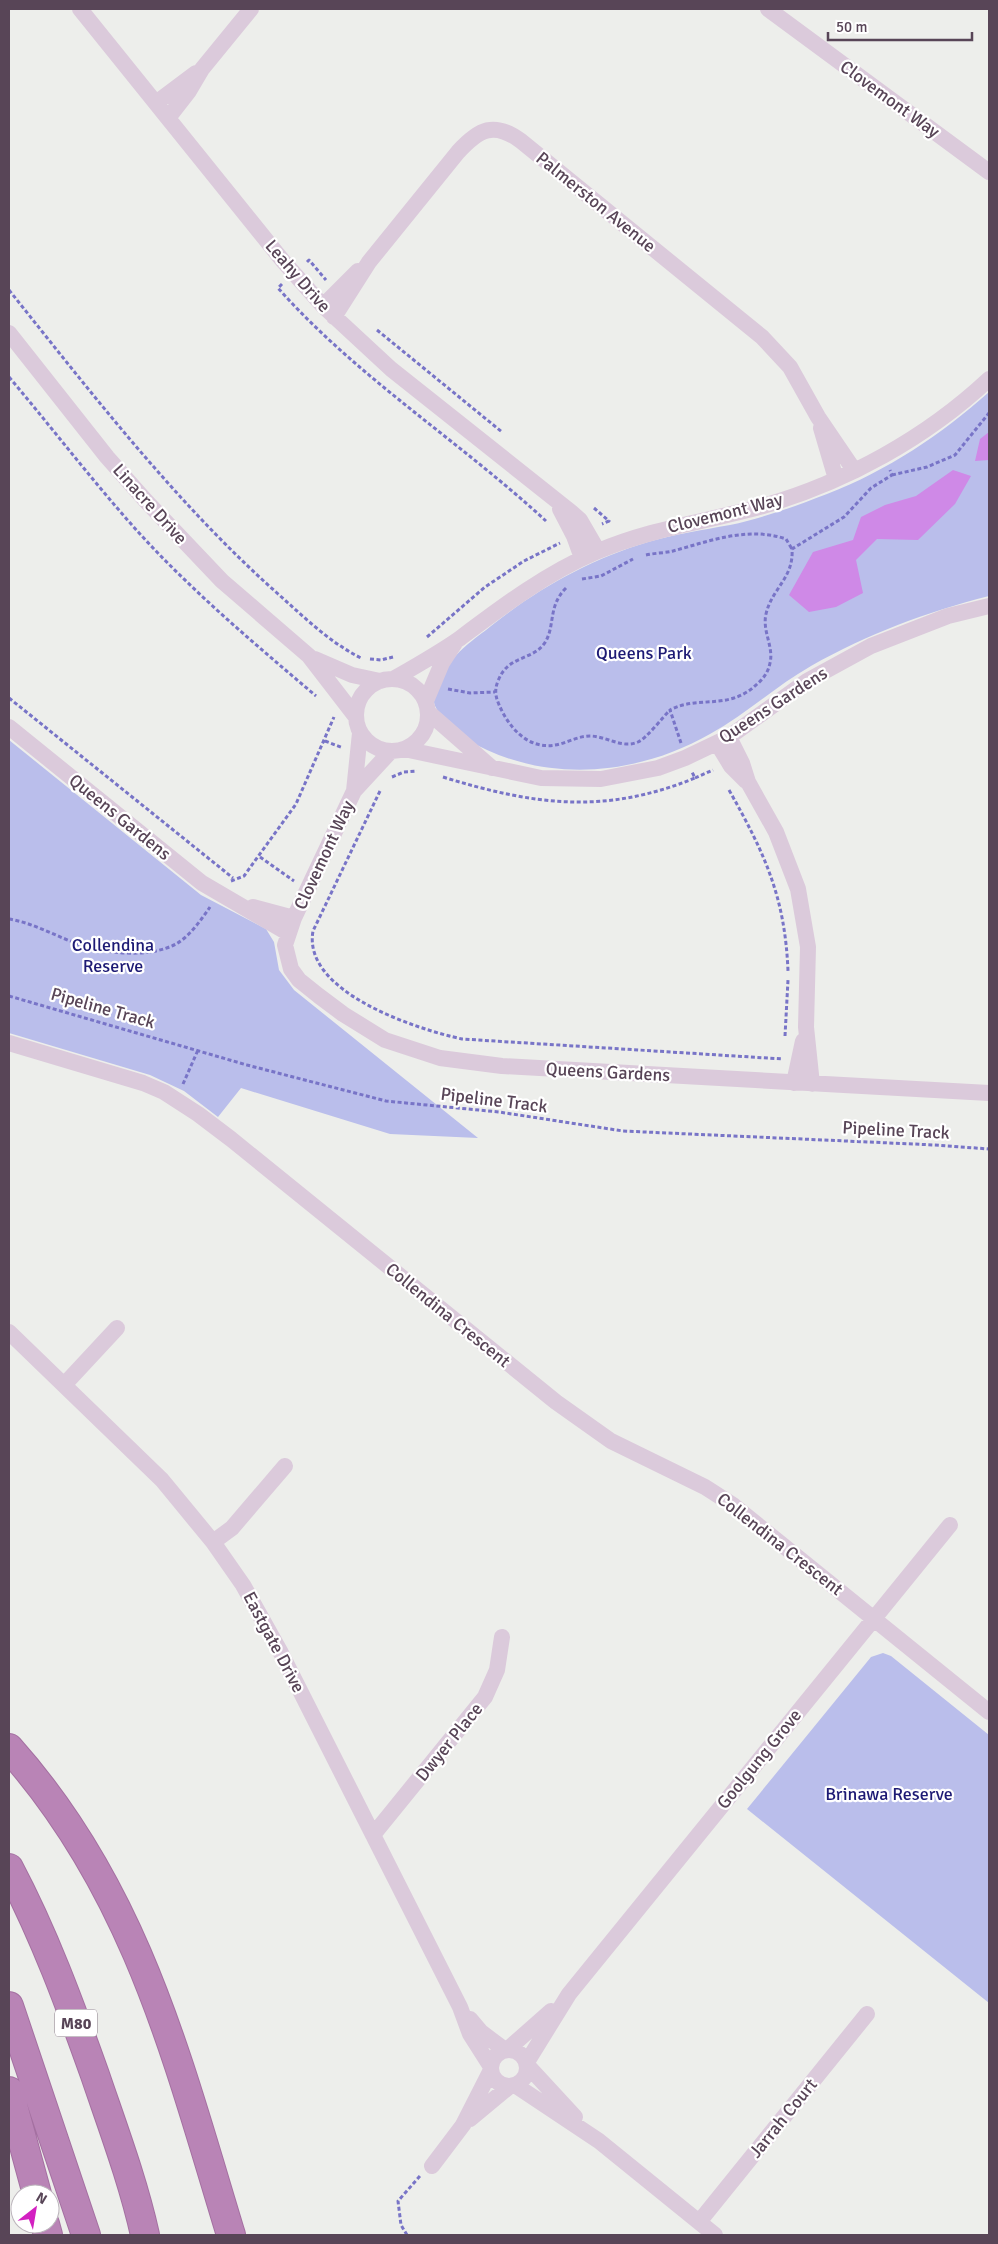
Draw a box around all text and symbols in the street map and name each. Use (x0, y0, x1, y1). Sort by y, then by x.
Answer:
scale bar (828, 10, 972, 42)
text: 50 m (836, 18, 867, 36)
street label: Clovemont Way (836, 55, 945, 143)
street label: Palmerston Avenue (532, 147, 660, 257)
street label: Leahy Drive (260, 235, 336, 317)
street label: Linacre Drive (108, 459, 192, 549)
street label: Clovemont Way (665, 488, 785, 538)
park label: Queens Park (596, 642, 692, 664)
street label: Queens Gardens (715, 662, 831, 748)
street label: Queens Gardens (65, 769, 175, 865)
street label: Clovemont Way (289, 796, 359, 913)
park label: Collendina Reserve (72, 934, 154, 977)
street label: Pipeline Track (48, 983, 158, 1033)
street label: Queens Gardens (545, 1058, 671, 1086)
street label: Pipeline Track (439, 1083, 549, 1117)
street label: Pipeline Track (842, 1116, 950, 1144)
street label: Collendina Crescent (381, 1258, 515, 1372)
street label: Collendina Crescent (713, 1488, 847, 1600)
street label: Eastgate Drive (238, 1588, 310, 1696)
street label: Dwyer Place (411, 1698, 487, 1786)
street label: Goolgung Grove (712, 1705, 806, 1813)
park label: Brinawa Reserve (825, 1783, 953, 1805)
road number: M80 (55, 2010, 97, 2036)
street label: Jarrah Court (744, 2074, 822, 2162)
north arrow (10, 2184, 60, 2234)
text: N (33, 2188, 50, 2208)

